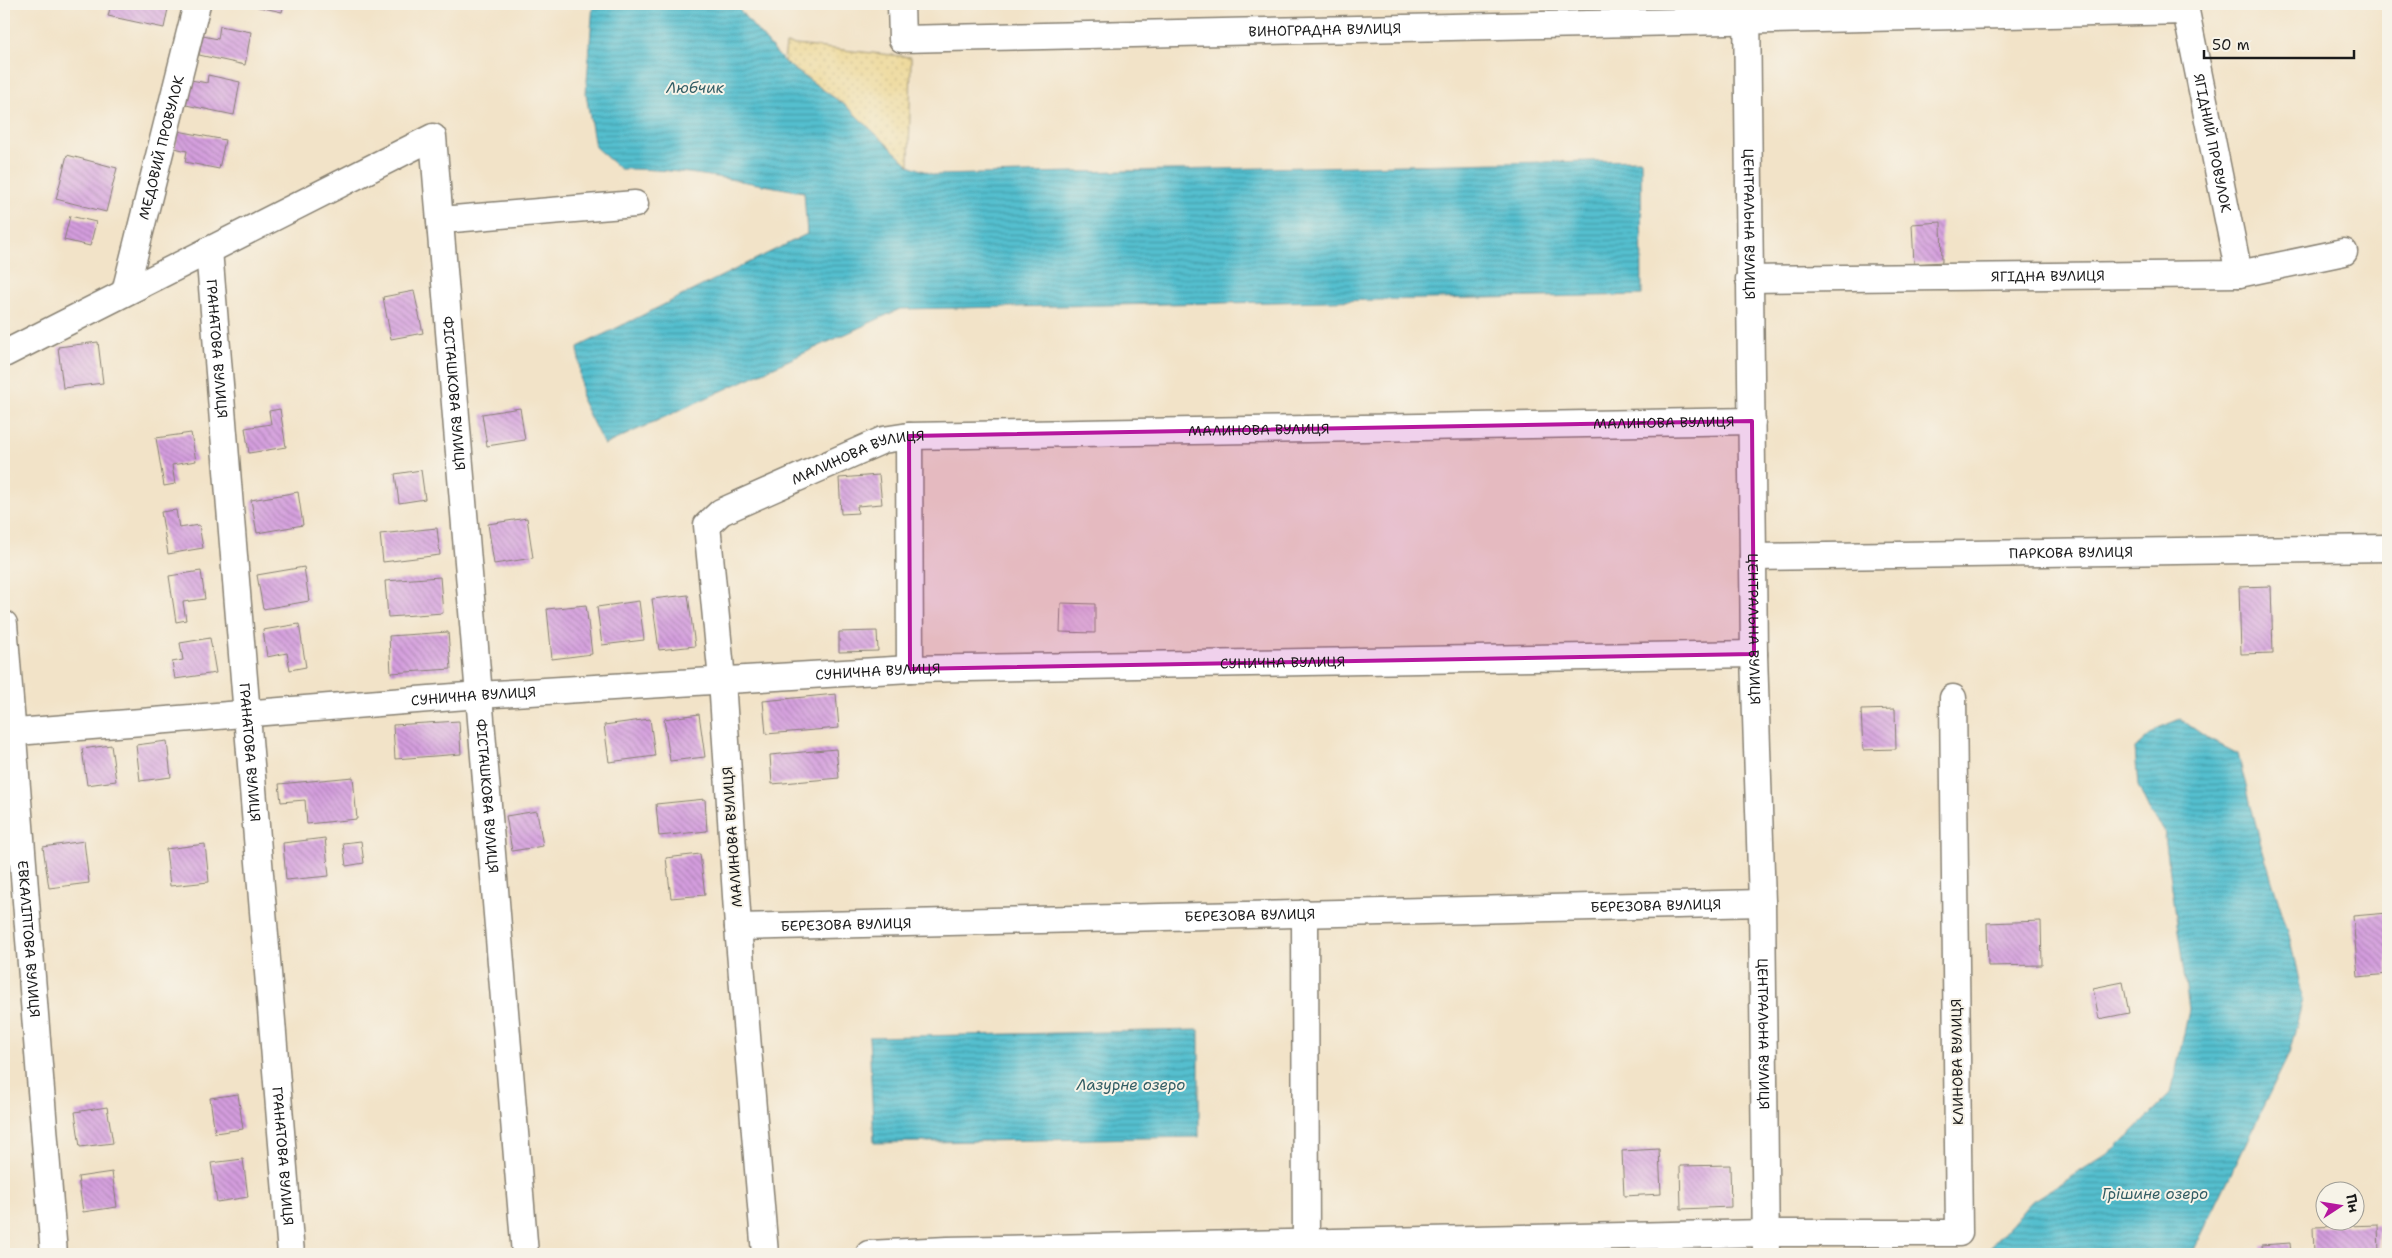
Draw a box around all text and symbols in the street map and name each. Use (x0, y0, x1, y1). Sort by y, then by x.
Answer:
street label: ВИНОГРАДНА ВУЛИЦЯ (1248, 19, 1401, 40)
scale bar (2204, 28, 2354, 60)
text: 50 m (2212, 35, 2250, 55)
street label: ЯГІДНИЙ ПРОВУЛОК (2190, 72, 2235, 214)
street label: МЕДОВИЙ ПРОВУЛОК (134, 73, 188, 222)
water label: Любчик (665, 78, 725, 98)
street label: ЦЕНТРАЛЬНА ВУЛИЦЯ (1740, 148, 1759, 300)
street label: ЯГІДНА ВУЛИЦЯ (1991, 266, 2105, 286)
street label: ГРАНАТОВА ВУЛИЦЯ (202, 278, 232, 419)
street label: ФІСТАШКОВА ВУЛИЦЯ (439, 315, 469, 471)
street label: МАЛИНОВА ВУЛИЦЯ (1593, 412, 1735, 433)
street label: МАЛИНОВА ВУЛИЦЯ (1188, 420, 1330, 440)
street label: МАЛИНОВА ВУЛИЦЯ (789, 427, 925, 489)
street label: ПАРКОВА ВУЛИЦЯ (2009, 543, 2133, 562)
street label: ЦЕНТРАЛЬНА ВУЛИЦЯ (1744, 553, 1765, 705)
street label: СУНИЧНА ВУЛИЦЯ (1220, 652, 1346, 672)
street label: СУНИЧНА ВУЛИЦЯ (815, 659, 941, 684)
street label: ГРАНАТОВА ВУЛИЦЯ (235, 682, 265, 823)
street label: СУНИЧНА ВУЛИЦЯ (410, 683, 537, 709)
street label: ФІСТАШКОВА ВУЛИЦЯ (472, 718, 503, 874)
street label: МАЛИНОВА ВУЛИЦЯ (718, 766, 746, 908)
street label: ЕВКАЛІПТОВА ВУЛИЦЯ (14, 860, 44, 1018)
street label: БЕРЕЗОВА ВУЛИЦЯ (1590, 895, 1721, 916)
street label: БЕРЕЗОВА ВУЛИЦЯ (1184, 904, 1316, 926)
street label: БЕРЕЗОВА ВУЛИЦЯ (780, 914, 912, 935)
street label: ЦЕНТРАЛЬНА ВУЛИЦЯ (1754, 958, 1773, 1110)
street label: КЛИНОВА ВУЛИЦЯ (1947, 999, 1967, 1125)
water label: Лазурне озеро (1076, 1075, 1185, 1095)
street label: ГРАНАТОВА ВУЛИЦЯ (268, 1086, 298, 1226)
north arrow (2314, 1180, 2364, 1230)
water label: Грішине озеро (2102, 1184, 2208, 1204)
text: Пн (2342, 1192, 2363, 1214)

